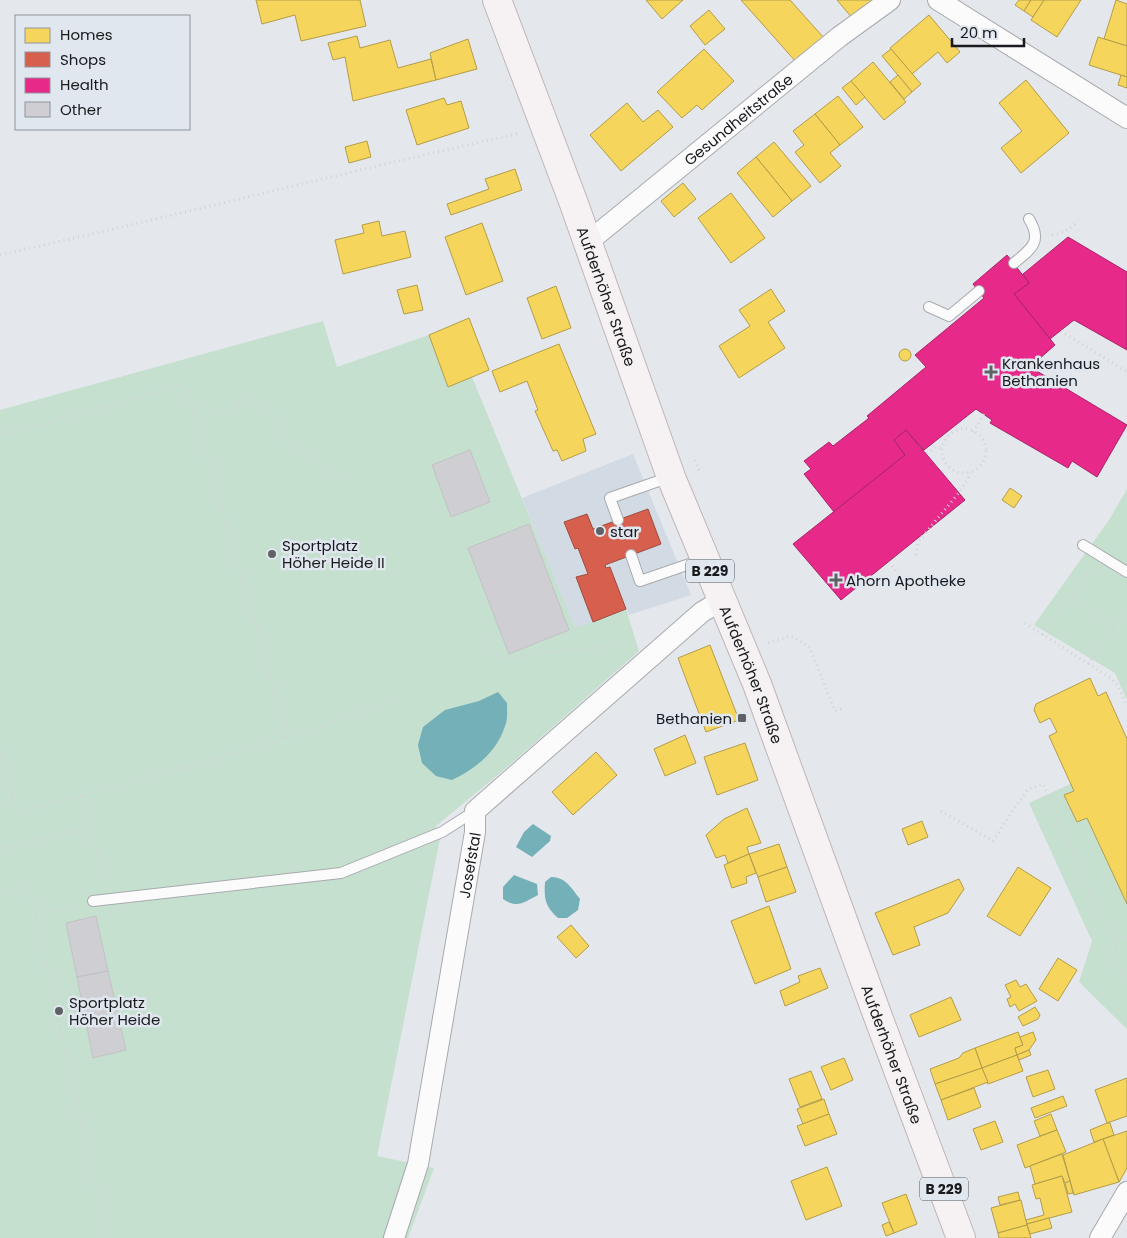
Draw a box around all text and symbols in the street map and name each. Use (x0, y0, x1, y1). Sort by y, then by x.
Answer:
legend (15, 15, 190, 130)
scale bar (952, 15, 1024, 47)
text: 20 m (960, 22, 998, 43)
text: Homes (60, 24, 113, 45)
text: Shops (60, 49, 106, 70)
street label: Gesundheitstraße (679, 68, 797, 170)
text: Health (60, 74, 109, 95)
text: Other (60, 99, 102, 120)
street label: Aufderhöher Straße (572, 223, 641, 369)
place label: Krankenhaus Bethanien (1002, 353, 1100, 391)
marker: Krankenhaus Bethanien (984, 365, 998, 379)
place label: star (610, 521, 639, 542)
marker: star (594, 525, 606, 537)
place label: Sportplatz Höher Heide II (282, 535, 385, 573)
marker: Sportplatz Höher Heide II (266, 548, 278, 560)
road number: B 229 (686, 560, 734, 582)
place label: Ahorn Apotheke (846, 570, 966, 591)
marker: Ahorn Apotheke (830, 574, 842, 586)
street label: Aufderhöher Straße (715, 602, 788, 746)
place label: Bethanien (656, 708, 732, 729)
marker: Bethanien (736, 712, 748, 724)
street label: Josefstal (453, 830, 485, 900)
street label: Aufderhöher Straße (857, 982, 928, 1127)
place label: Sportplatz Höher Heide (69, 992, 160, 1030)
marker: Sportplatz Höher Heide (53, 1005, 65, 1017)
road number: B 229 (920, 1178, 968, 1200)

